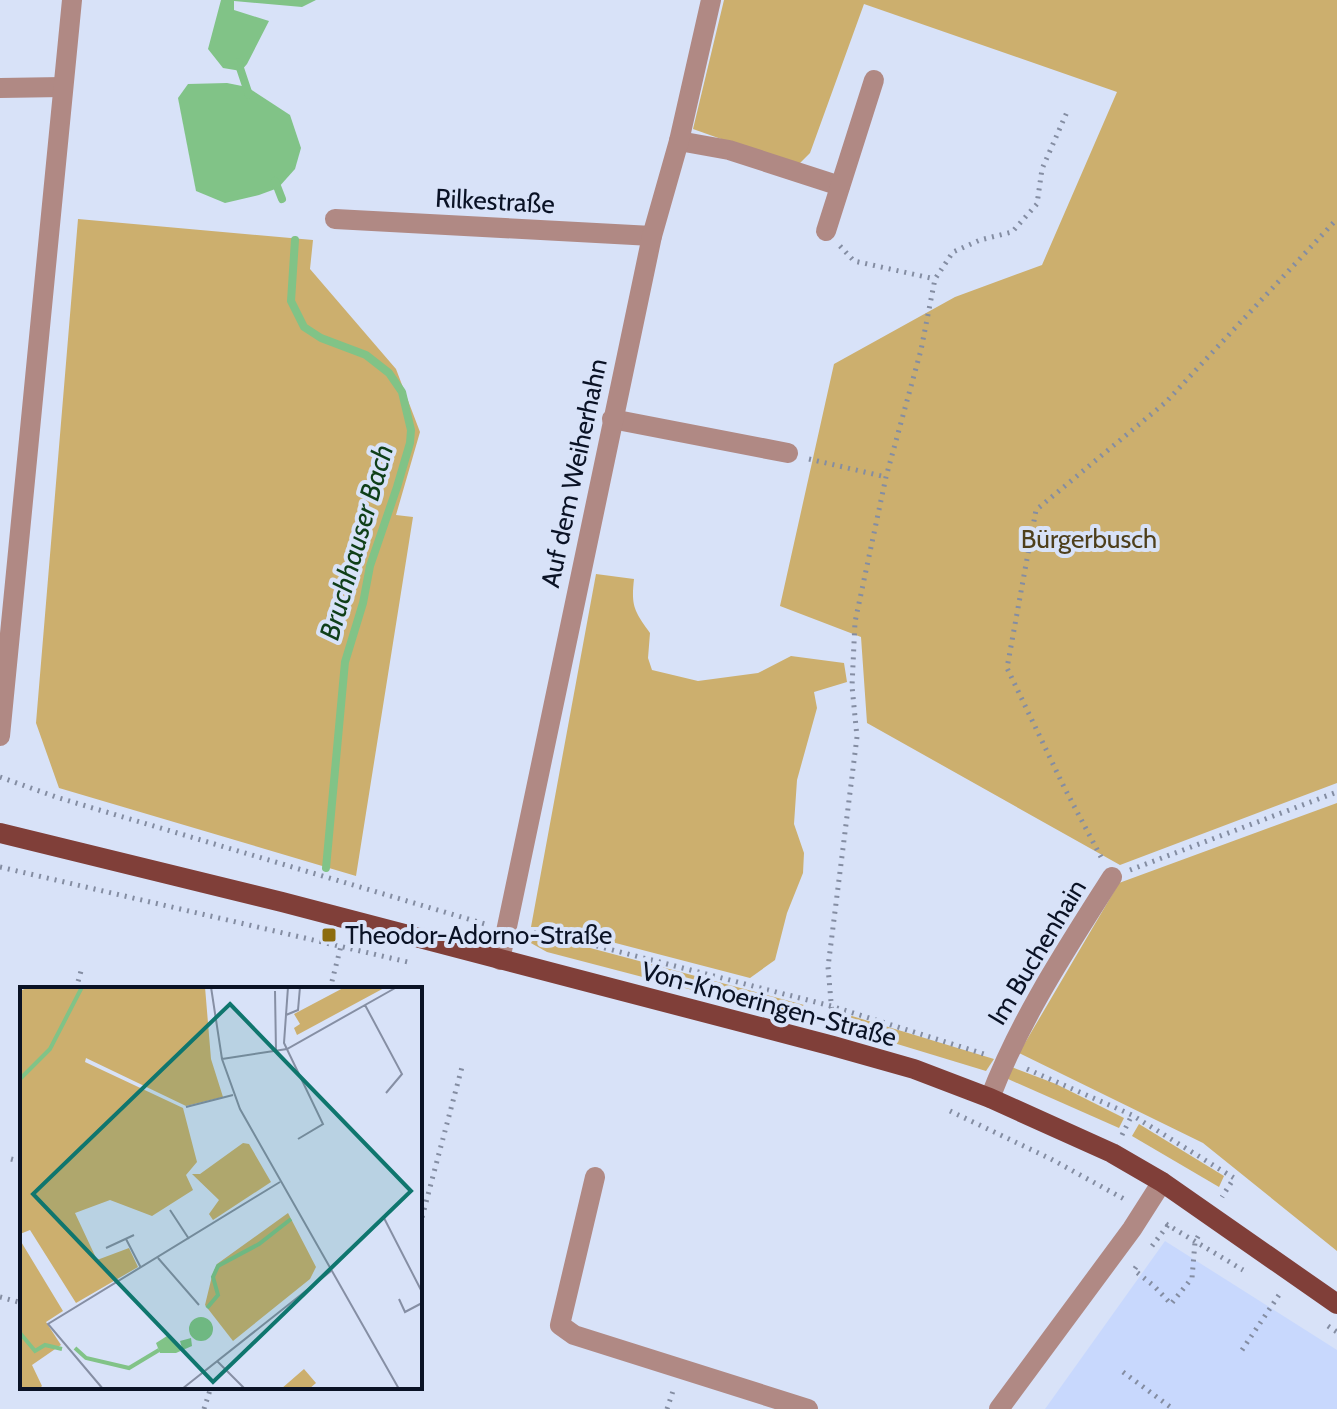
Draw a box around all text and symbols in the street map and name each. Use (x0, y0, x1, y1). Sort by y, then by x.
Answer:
street label: Rilkestraße (434, 182, 556, 220)
street label: Auf dem Weiherhahn (534, 356, 614, 590)
water label: Bruchhauser Bach (312, 440, 400, 644)
park label: Bürgerbusch (1021, 523, 1157, 555)
street label: Im Buchenhain (981, 873, 1093, 1031)
place label: Theodor-Adorno-Straße (345, 919, 612, 951)
marker: Theodor-Adorno-Straße (320, 926, 338, 944)
street label: Von-Knoeringen-Straße (638, 955, 900, 1053)
inset map (20, 987, 422, 1389)

